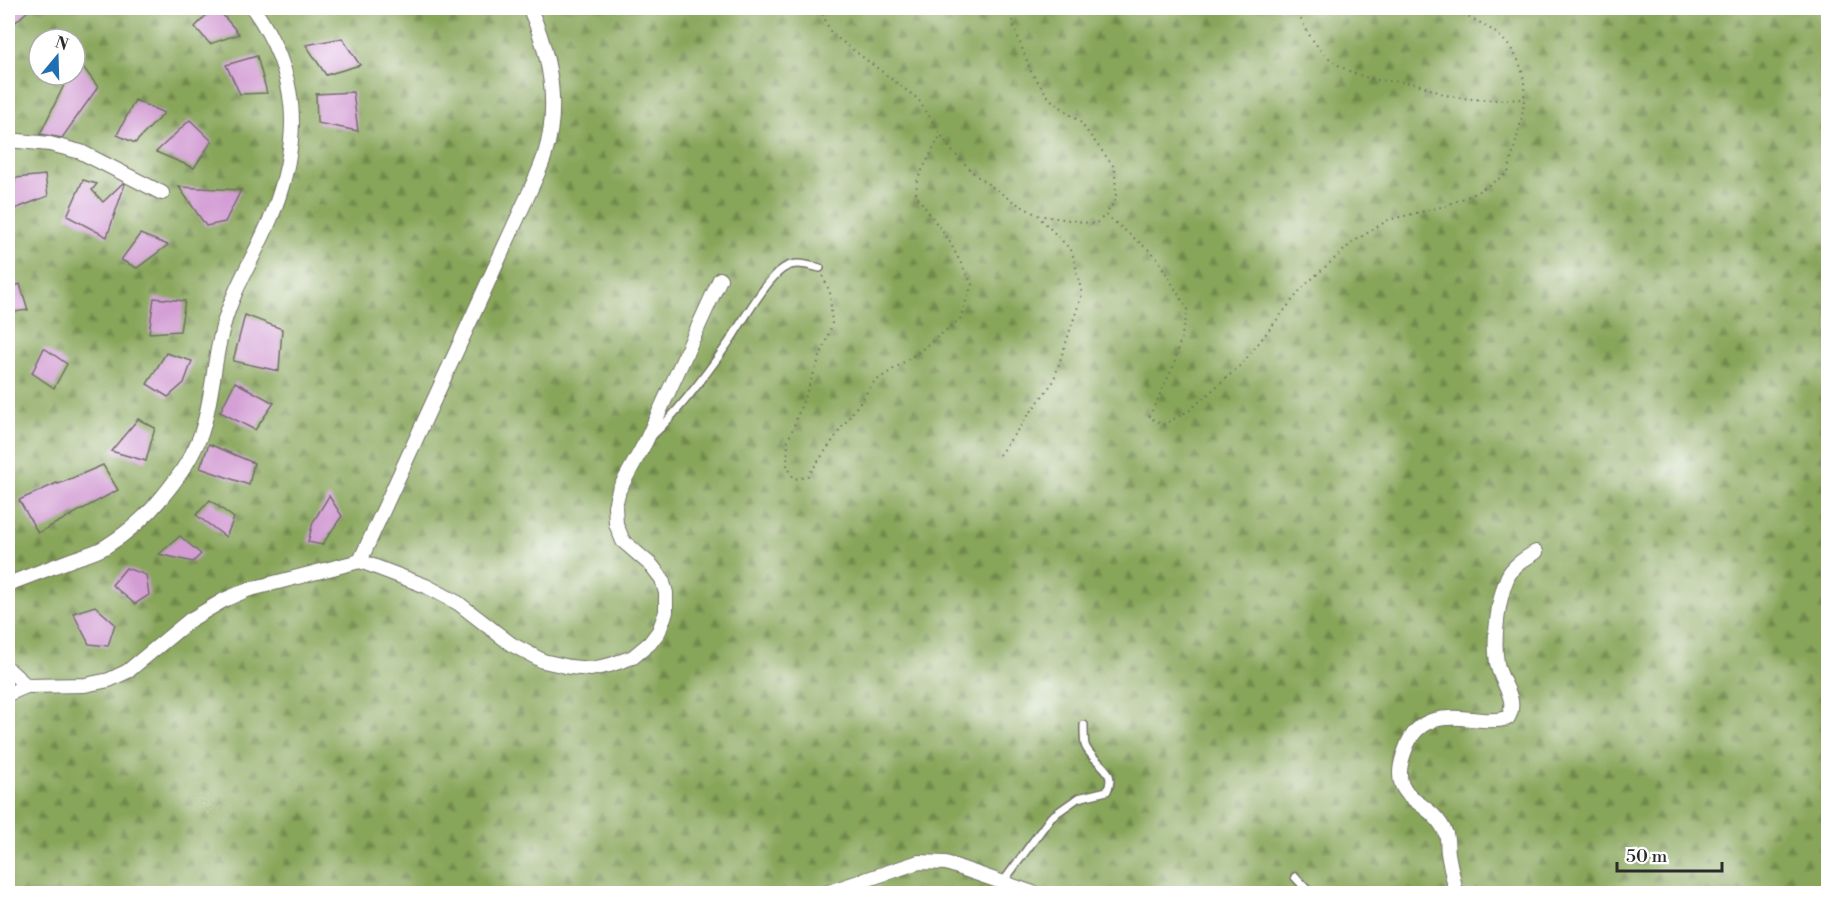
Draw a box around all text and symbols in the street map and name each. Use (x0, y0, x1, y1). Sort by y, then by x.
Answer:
north arrow (27, 27, 87, 87)
text: N (52, 32, 71, 55)
scale bar (1617, 835, 1722, 873)
text: 50 m (1626, 845, 1668, 868)

